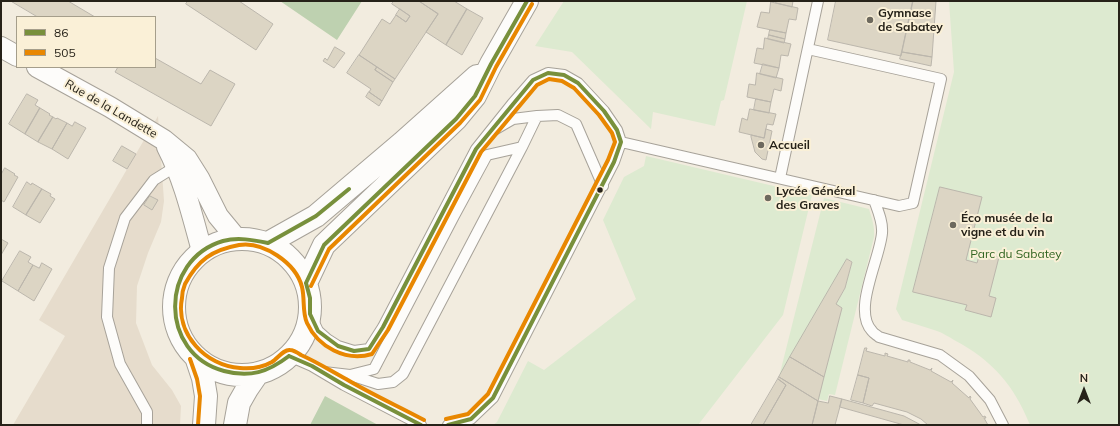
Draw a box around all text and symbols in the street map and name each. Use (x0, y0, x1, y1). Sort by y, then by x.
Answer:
place label: Gymnase de Sabatey (878, 6, 943, 34)
marker: Gymnase de Sabatey (865, 15, 875, 25)
legend (16, 16, 156, 68)
text: 86 (54, 25, 68, 40)
text: 505 (54, 45, 76, 60)
street label: Rue de la Landette (62, 77, 160, 141)
place label: Accueil (769, 138, 810, 152)
marker: Accueil (756, 140, 766, 150)
place label: Lycée Général des Graves (776, 184, 855, 212)
unlabelled marker (595, 185, 605, 195)
marker: Lycée Général des Graves (763, 193, 773, 203)
place label: Éco musée de la vigne et du vin (961, 211, 1053, 239)
marker: Éco musée de la vigne et du vin (948, 220, 958, 230)
park label: Parc du Sabatey (970, 247, 1062, 261)
north arrow (1064, 370, 1104, 410)
text: N (1080, 371, 1088, 385)

